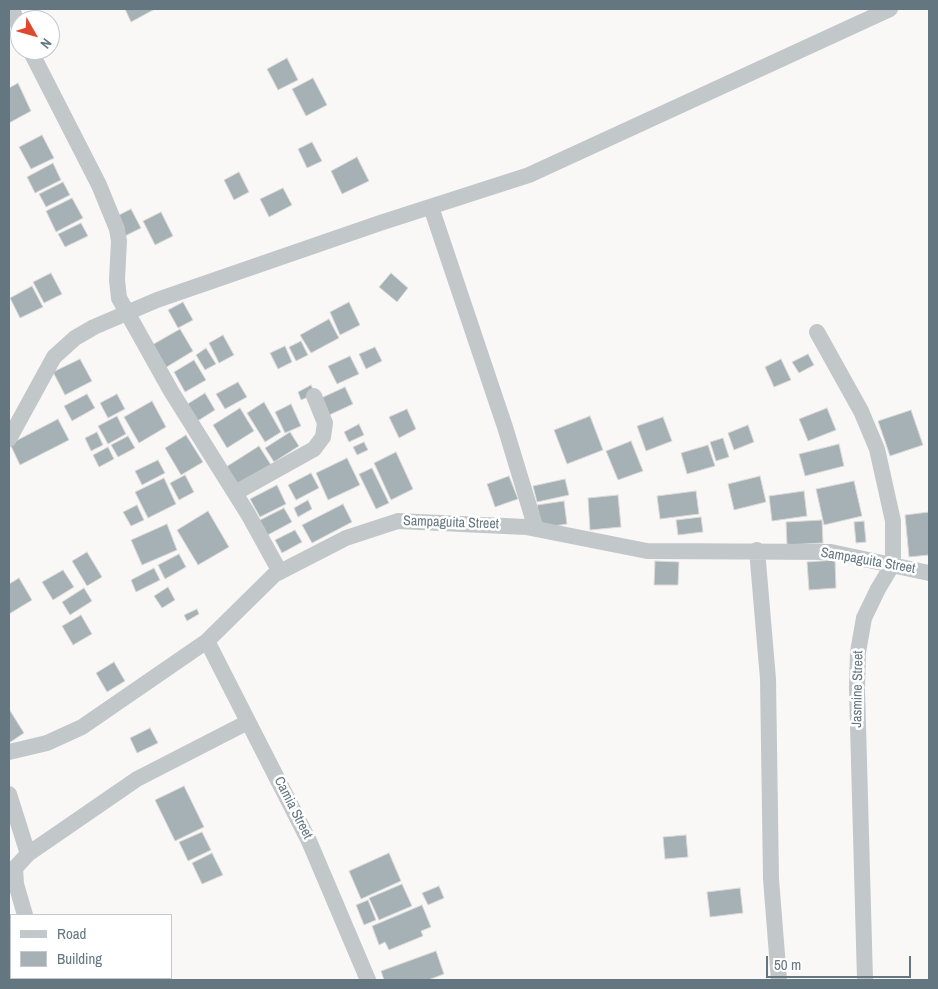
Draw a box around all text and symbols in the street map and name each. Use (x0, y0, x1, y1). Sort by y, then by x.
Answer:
north arrow (10, 10, 60, 60)
text: N (36, 35, 56, 52)
street label: Sampaguita Street (403, 513, 499, 533)
street label: Sampaguita Street (819, 544, 917, 578)
street label: Jasmine Street (849, 650, 867, 728)
street label: Camia Street (270, 774, 316, 842)
legend (10, 914, 172, 979)
text: Road (57, 923, 86, 944)
scale bar (768, 946, 913, 978)
text: Building (57, 948, 102, 969)
text: 50 m (774, 954, 801, 975)

